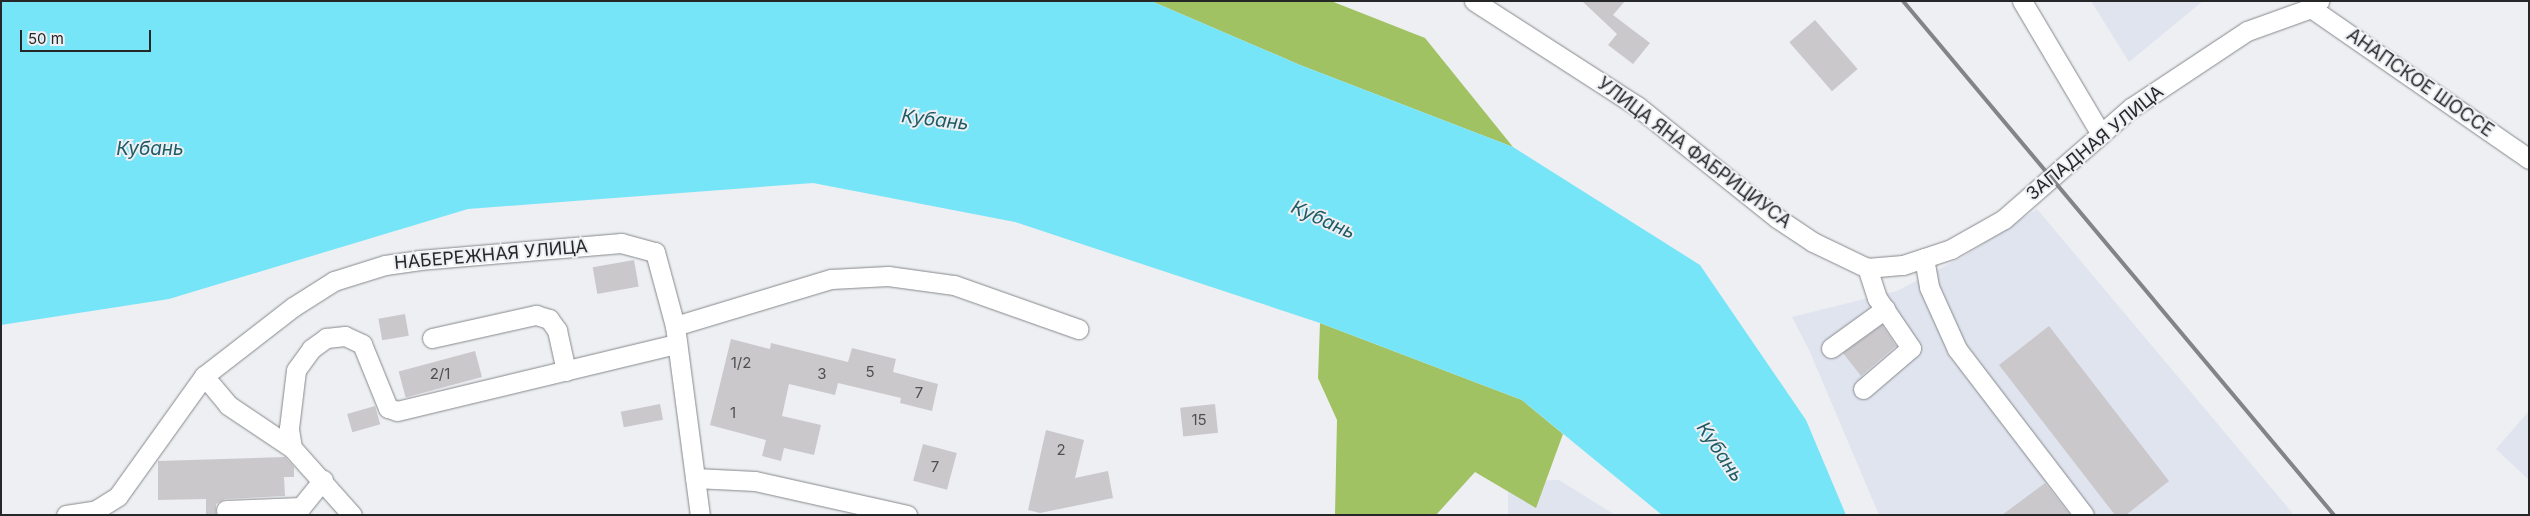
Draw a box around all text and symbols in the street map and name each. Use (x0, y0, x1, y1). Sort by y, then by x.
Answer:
scale bar (22, 20, 154, 52)
street label: АНАПСКОЕ ШОССЕ (2343, 24, 2497, 142)
text: 50 m (28, 29, 64, 48)
street label: УЛИЦА ЯНА ФАБРИЦИУСА (1593, 73, 1795, 233)
street label: ЗАПАДНАЯ УЛИЦА (2022, 81, 2168, 205)
water label: Кубань (900, 105, 970, 135)
water label: Кубань (116, 138, 184, 160)
water label: Кубань (1288, 196, 1358, 244)
street label: НАБЕРЕЖНАЯ УЛИЦА (393, 236, 589, 274)
house number: 1/2 (731, 354, 751, 372)
house number: 5 (865, 363, 875, 381)
house number: 2/1 (430, 365, 450, 383)
house number: 3 (817, 365, 827, 383)
house number: 7 (915, 384, 923, 402)
house number: 1 (730, 404, 736, 422)
house number: 15 (1191, 411, 1207, 429)
water label: Кубань (1692, 418, 1748, 486)
house number: 2 (1056, 441, 1066, 459)
house number: 7 (931, 458, 939, 476)

